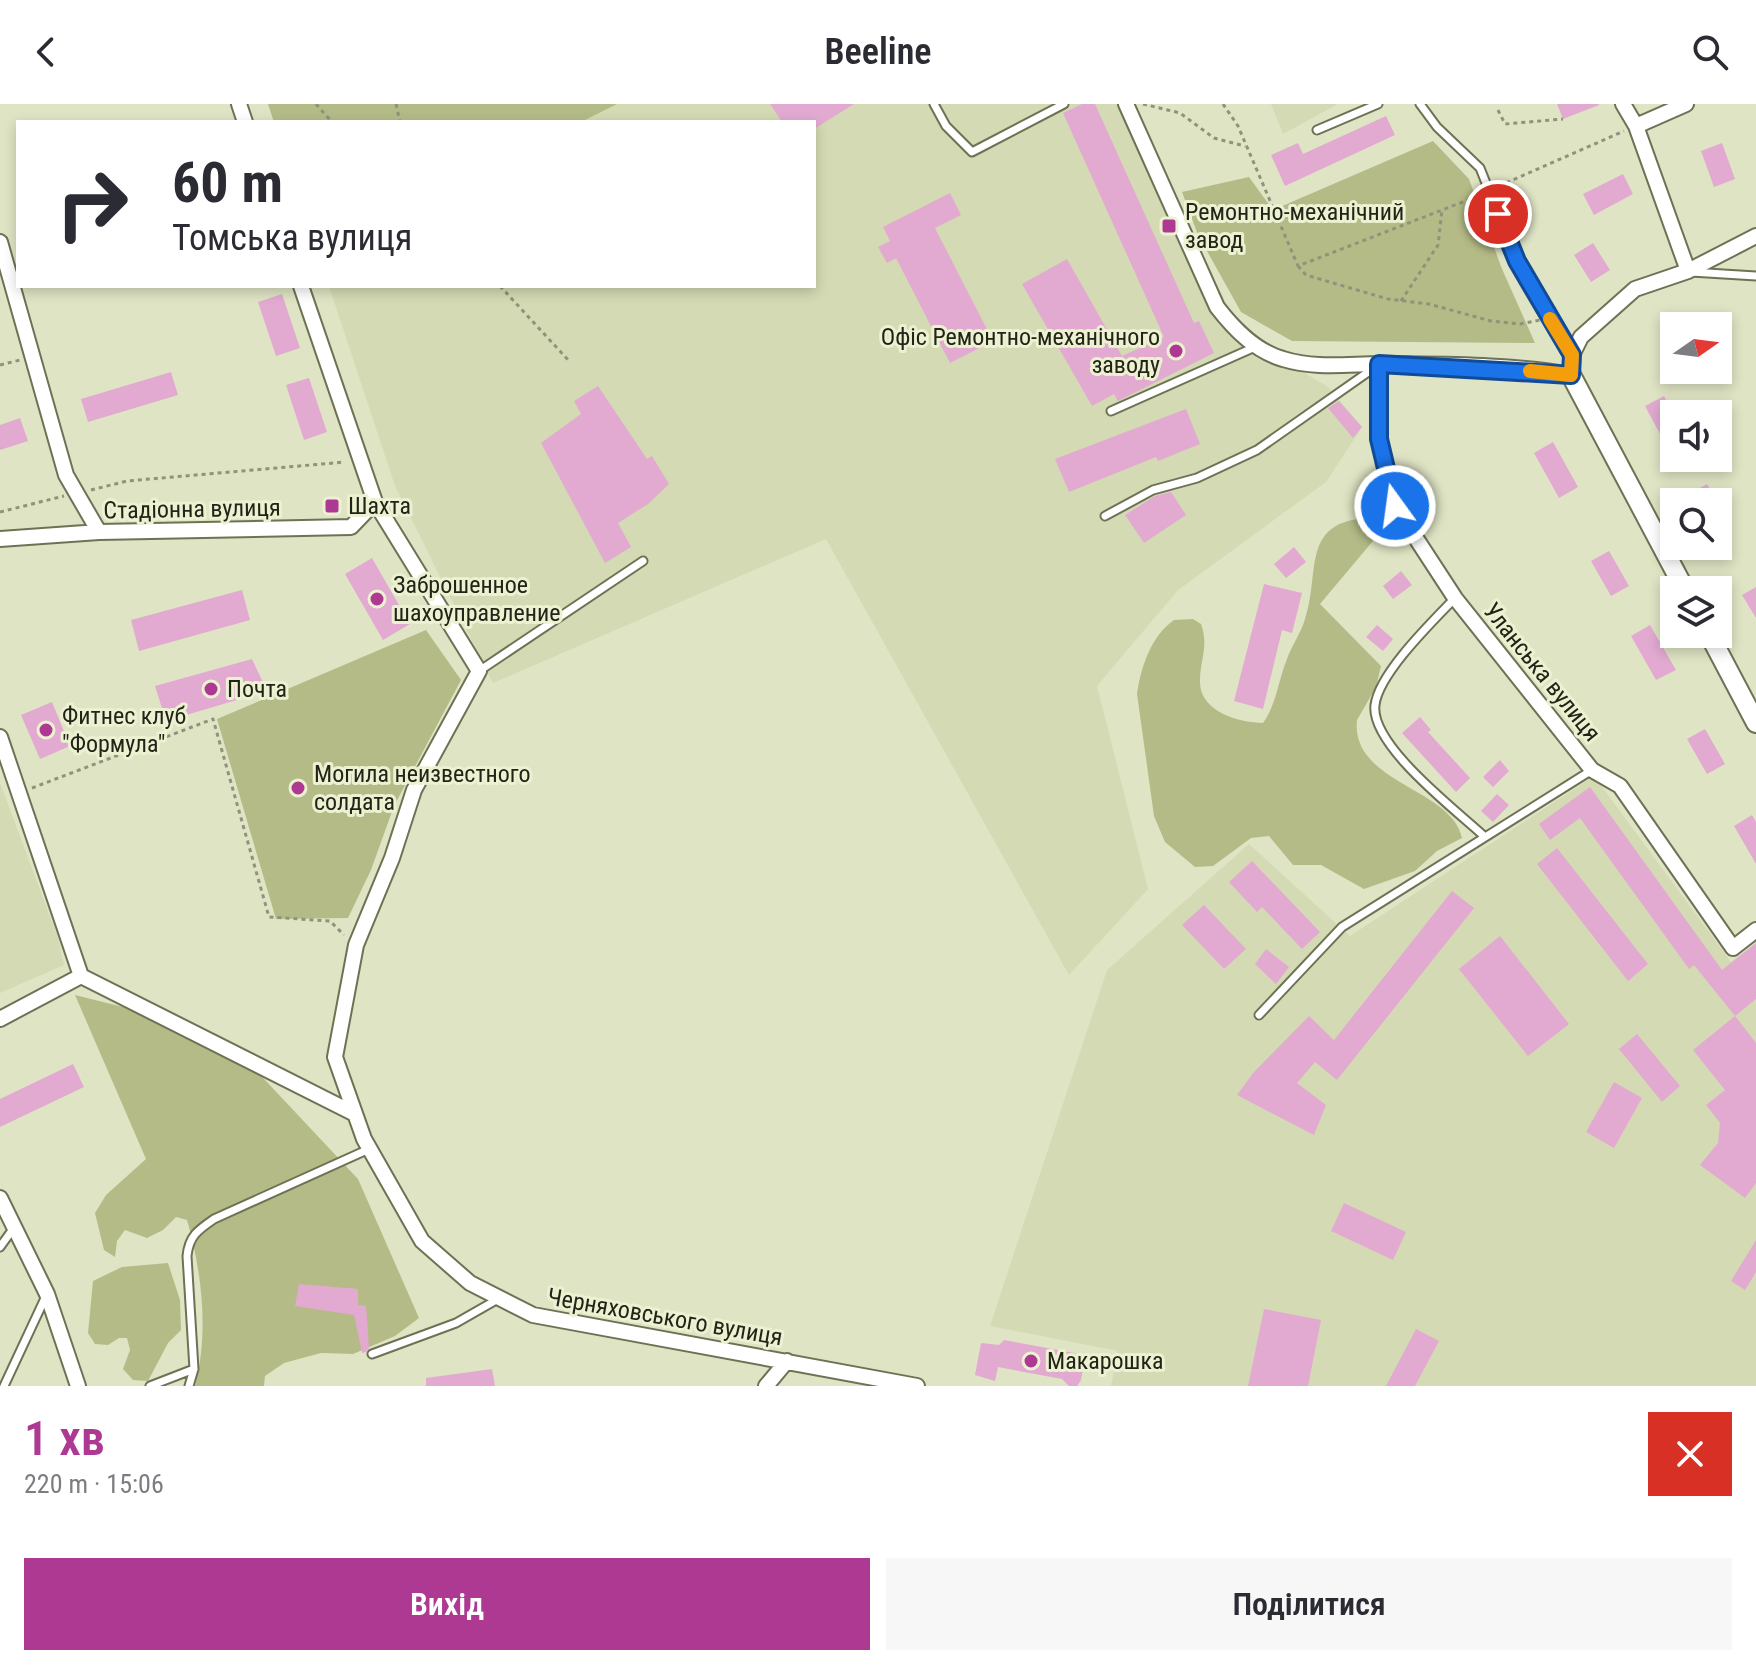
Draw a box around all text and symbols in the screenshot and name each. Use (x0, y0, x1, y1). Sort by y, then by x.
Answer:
icon: back (24, 30, 68, 74)
icon: search (1688, 30, 1732, 74)
text: Beeline (825, 31, 931, 73)
text: 60 m (172, 150, 283, 216)
icon: right (40, 152, 144, 256)
pin (1464, 180, 1532, 248)
icon: arrive (1476, 192, 1520, 236)
place label: Ремонтно-механічний завод (1185, 198, 1404, 254)
text: Томська вулиця (172, 217, 412, 259)
marker: Ремонтно-механічний завод (1160, 217, 1178, 235)
north arrow (1660, 312, 1732, 384)
map controls (1660, 312, 1732, 648)
place label: Офіс Ремонтно-механічного заводу (881, 323, 1160, 379)
marker: Офіс Ремонтно-механічного заводу (1167, 342, 1185, 360)
button: sound (1660, 400, 1732, 472)
position arrow (1353, 464, 1437, 548)
button: search (1660, 488, 1732, 560)
place label: Шахта (348, 492, 411, 520)
street label: Стадіонна вулиця (103, 493, 281, 525)
marker: Шахта (323, 497, 341, 515)
place label: Заброшенное шахоуправление (393, 571, 560, 627)
button: layers (1660, 576, 1732, 648)
marker: Заброшенное шахоуправление (368, 590, 386, 608)
street label: Уланська вулиця (1478, 597, 1606, 747)
place label: Почта (227, 675, 287, 703)
marker: Почта (202, 680, 220, 698)
place label: Фитнес клуб "Формула" (62, 702, 186, 758)
marker: Фитнес клуб "Формула" (37, 721, 55, 739)
place label: Могила неизвестного солдата (314, 760, 531, 816)
marker: Могила неизвестного солдата (289, 779, 307, 797)
street label: Черняховського вулиця (545, 1283, 785, 1351)
place label: Макарошка (1047, 1347, 1163, 1375)
marker: Макарошка (1022, 1352, 1040, 1370)
text: 1 хв (24, 1410, 105, 1467)
button: close (1648, 1412, 1732, 1496)
text: 220 m · 15:06 (24, 1469, 164, 1499)
button: Вихід (24, 1558, 870, 1650)
button: Поділитися (886, 1558, 1732, 1650)

